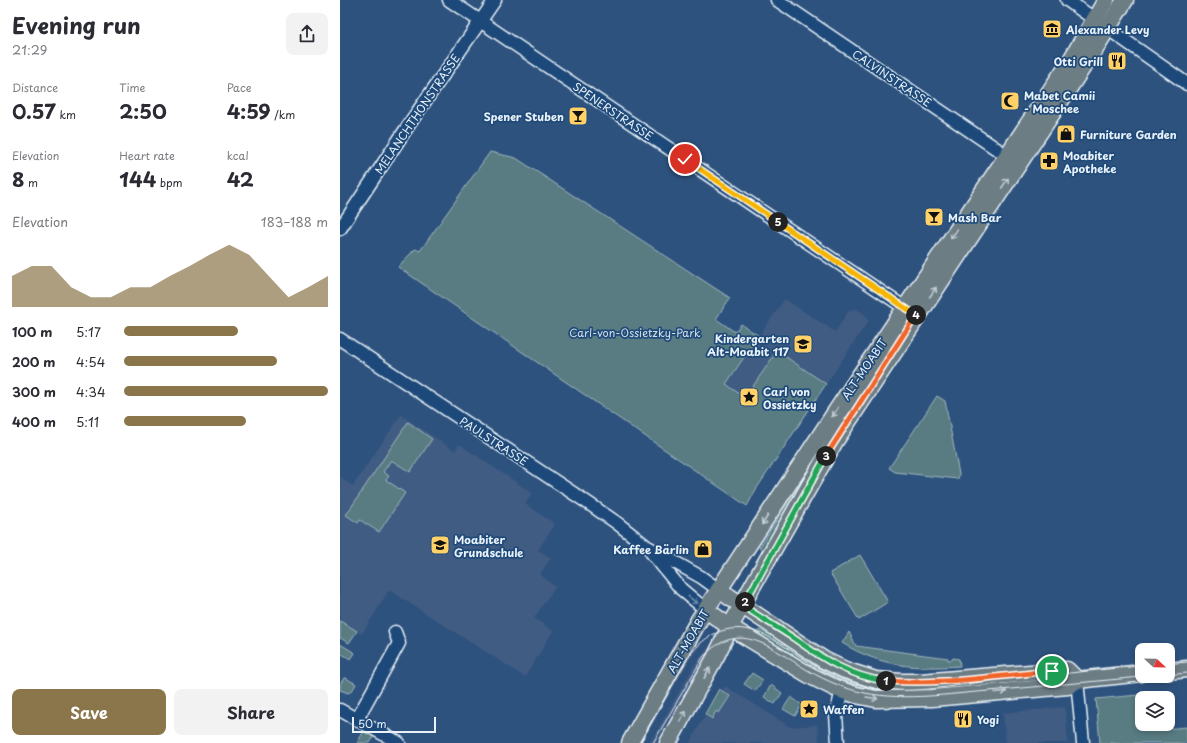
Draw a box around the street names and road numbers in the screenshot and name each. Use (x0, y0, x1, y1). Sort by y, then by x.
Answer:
street label: CALVINSTRASSE (849, 45, 935, 111)
street label: MELANCHTHONSTRASSE (370, 50, 464, 178)
street label: SPENERSTRASSE (569, 78, 657, 144)
street label: ALT-MOABIT (837, 334, 891, 403)
street label: PAULSTRASSE (456, 412, 532, 470)
street label: ALT-MOABIT (663, 605, 714, 676)

